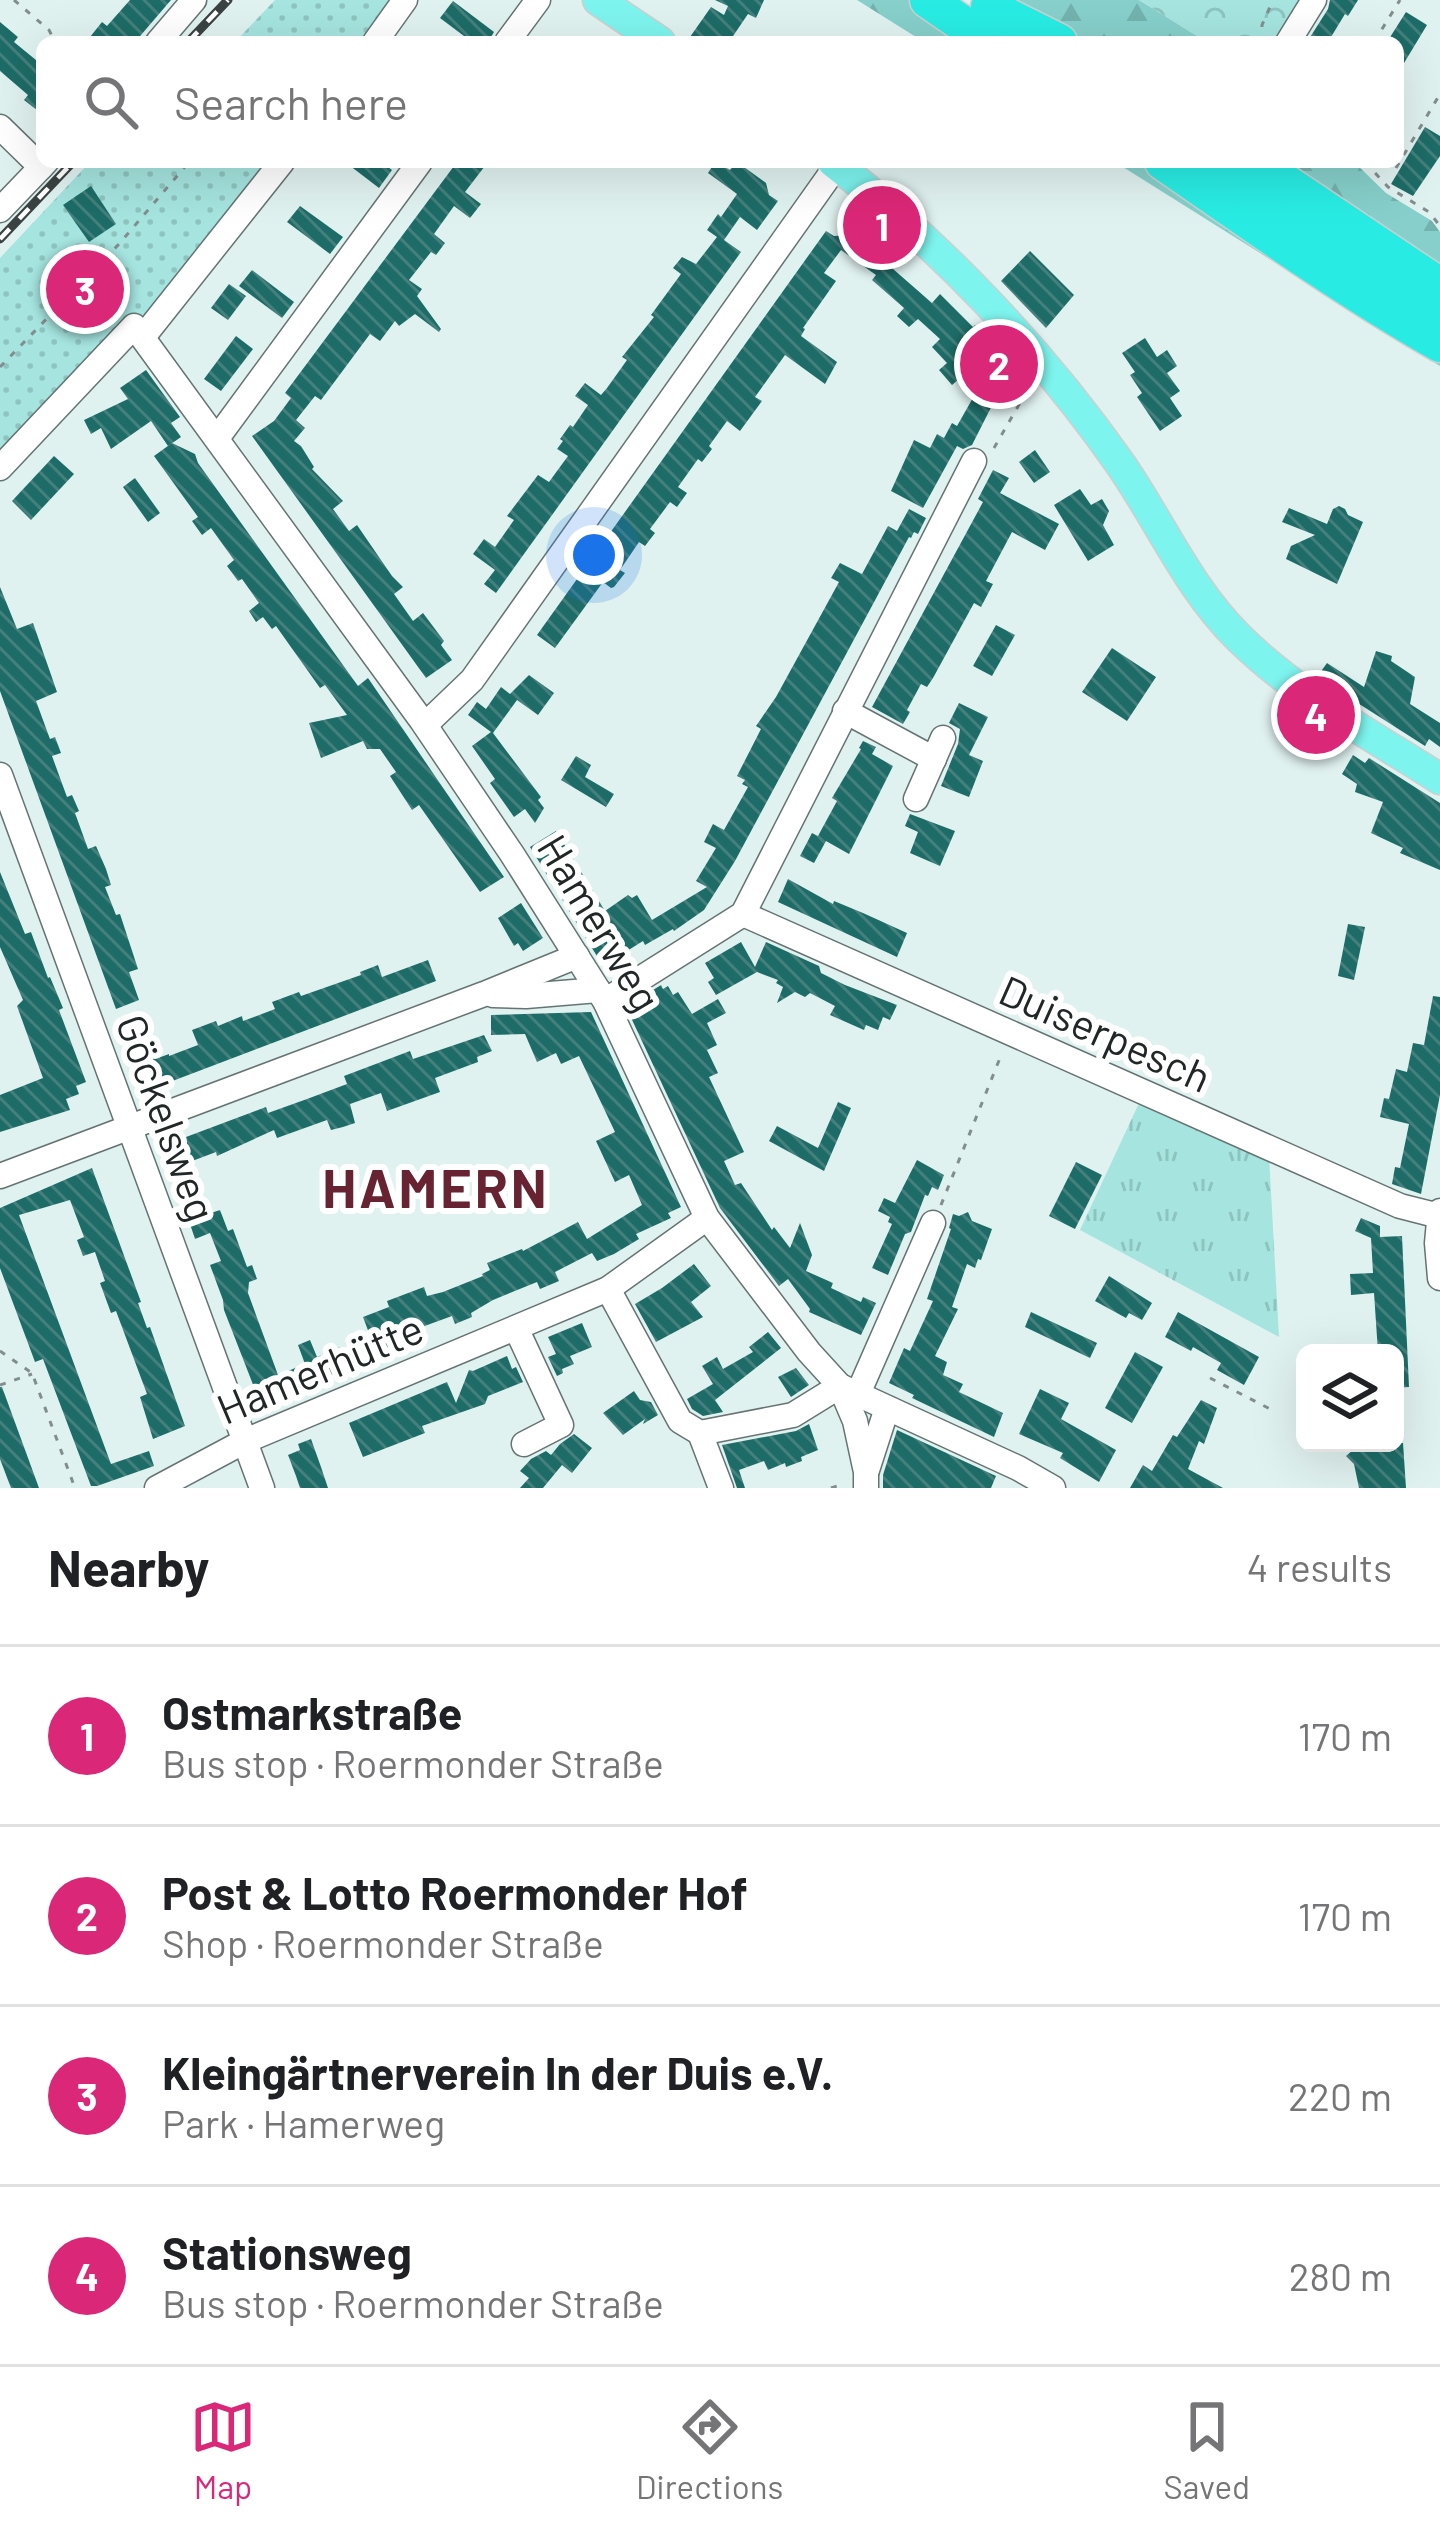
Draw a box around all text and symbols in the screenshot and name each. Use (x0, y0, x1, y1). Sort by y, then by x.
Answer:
search box (36, 36, 1404, 168)
icon: search (78, 69, 144, 135)
text: Search here (174, 75, 408, 129)
pin: 1 (843, 180, 921, 270)
pin: 3 (46, 244, 124, 334)
pin: 2 (960, 319, 1038, 409)
your location (564, 525, 624, 585)
pin: 4 (1277, 670, 1355, 760)
street label: Hamerweg (528, 825, 673, 1020)
street label: Duiserpesch (992, 963, 1219, 1102)
street label: Göckelsweg (107, 1007, 228, 1228)
district label: HAMERN (322, 1154, 550, 1219)
street label: Hamerhütte (209, 1301, 430, 1433)
map controls (1296, 1344, 1404, 1452)
button: layers (1296, 1344, 1404, 1452)
text: Nearby (48, 1536, 209, 1597)
text: 4 results (1247, 1543, 1392, 1590)
text: Ostmarkstraße (162, 1685, 462, 1739)
text: 1 (80, 1712, 94, 1759)
text: 170 m (1298, 1712, 1392, 1759)
text: Bus stop · Roermonder Straße (162, 1739, 664, 1786)
text: Post & Lotto Roermonder Hof (162, 1865, 748, 1919)
text: 2 (76, 1892, 98, 1939)
text: 170 m (1298, 1892, 1392, 1939)
text: Shop · Roermonder Straße (162, 1919, 604, 1966)
text: Kleingärtnerverein In der Duis e.V. (162, 2045, 833, 2099)
text: 3 (76, 2072, 98, 2119)
text: 220 m (1288, 2072, 1392, 2119)
text: Park · Hamerweg (162, 2099, 445, 2146)
text: Stationsweg (162, 2225, 412, 2279)
text: 4 (75, 2252, 99, 2299)
text: 280 m (1289, 2252, 1392, 2299)
text: Bus stop · Roermonder Straße (162, 2279, 664, 2326)
tab: Map (190, 2394, 256, 2506)
tab: Directions (636, 2394, 783, 2506)
tab: Saved (1163, 2394, 1250, 2506)

